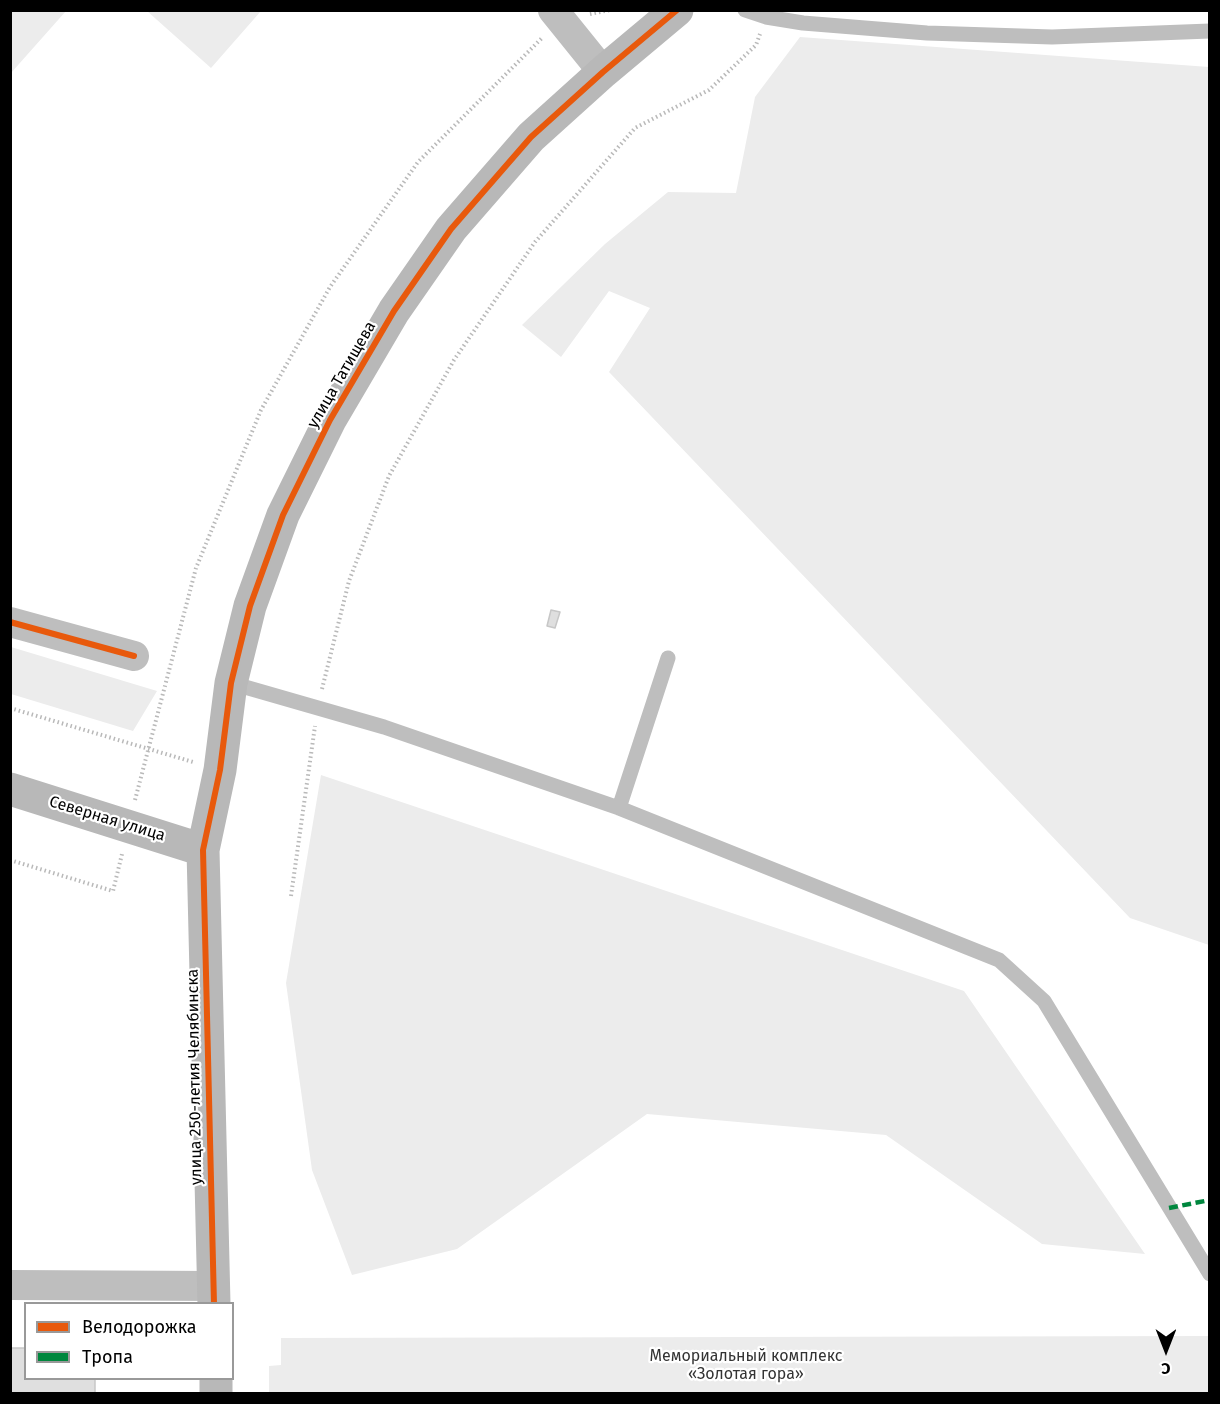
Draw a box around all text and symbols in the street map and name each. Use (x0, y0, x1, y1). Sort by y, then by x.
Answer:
street label: улица Татищева (304, 318, 380, 432)
street label: Северная улица (47, 792, 167, 846)
street label: улица 250-летия Челябинска (184, 969, 206, 1185)
legend (24, 1302, 234, 1380)
text: Велодорожка (82, 1316, 197, 1338)
north arrow (1136, 1320, 1196, 1380)
text: Тропа (82, 1346, 133, 1368)
park label: Мемориальный комплекс «Золотая гора» (649, 1347, 843, 1385)
text: С (1161, 1359, 1171, 1378)

